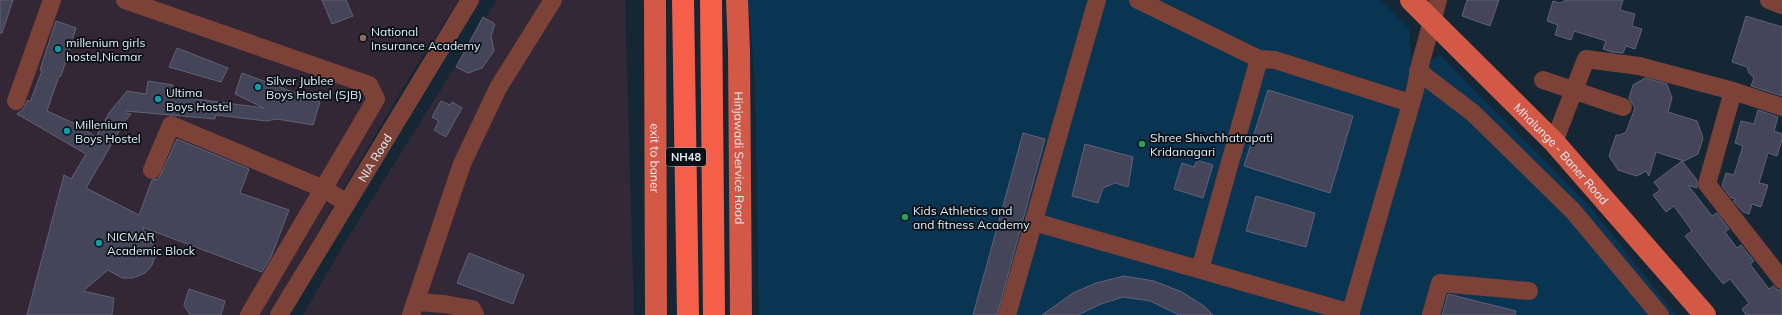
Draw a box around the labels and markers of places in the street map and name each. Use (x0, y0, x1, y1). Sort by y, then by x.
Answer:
place label: National Insurance Academy (371, 24, 481, 53)
marker: National Insurance Academy (358, 33, 368, 43)
place label: millenium girls hostel,Nicmar (66, 35, 145, 64)
marker: millenium girls hostel,Nicmar (53, 44, 63, 54)
place label: Silver Jublee Boys Hostel (SJB) (266, 73, 362, 102)
marker: Silver Jublee Boys Hostel (SJB) (253, 82, 263, 92)
place label: Ultima Boys Hostel (166, 85, 232, 114)
marker: Ultima Boys Hostel (153, 94, 163, 104)
place label: Millenium Boys Hostel (75, 117, 141, 146)
marker: Millenium Boys Hostel (62, 126, 72, 136)
place label: Shree Shivchhatrapati Kridanagari (1150, 130, 1273, 159)
marker: Shree Shivchhatrapati Kridanagari (1137, 139, 1147, 149)
place label: Kids Athletics and and fitness Academy (913, 203, 1030, 232)
marker: Kids Athletics and and fitness Academy (900, 212, 910, 222)
place label: NICMAR Academic Block (107, 229, 196, 258)
marker: NICMAR Academic Block (94, 238, 104, 248)

